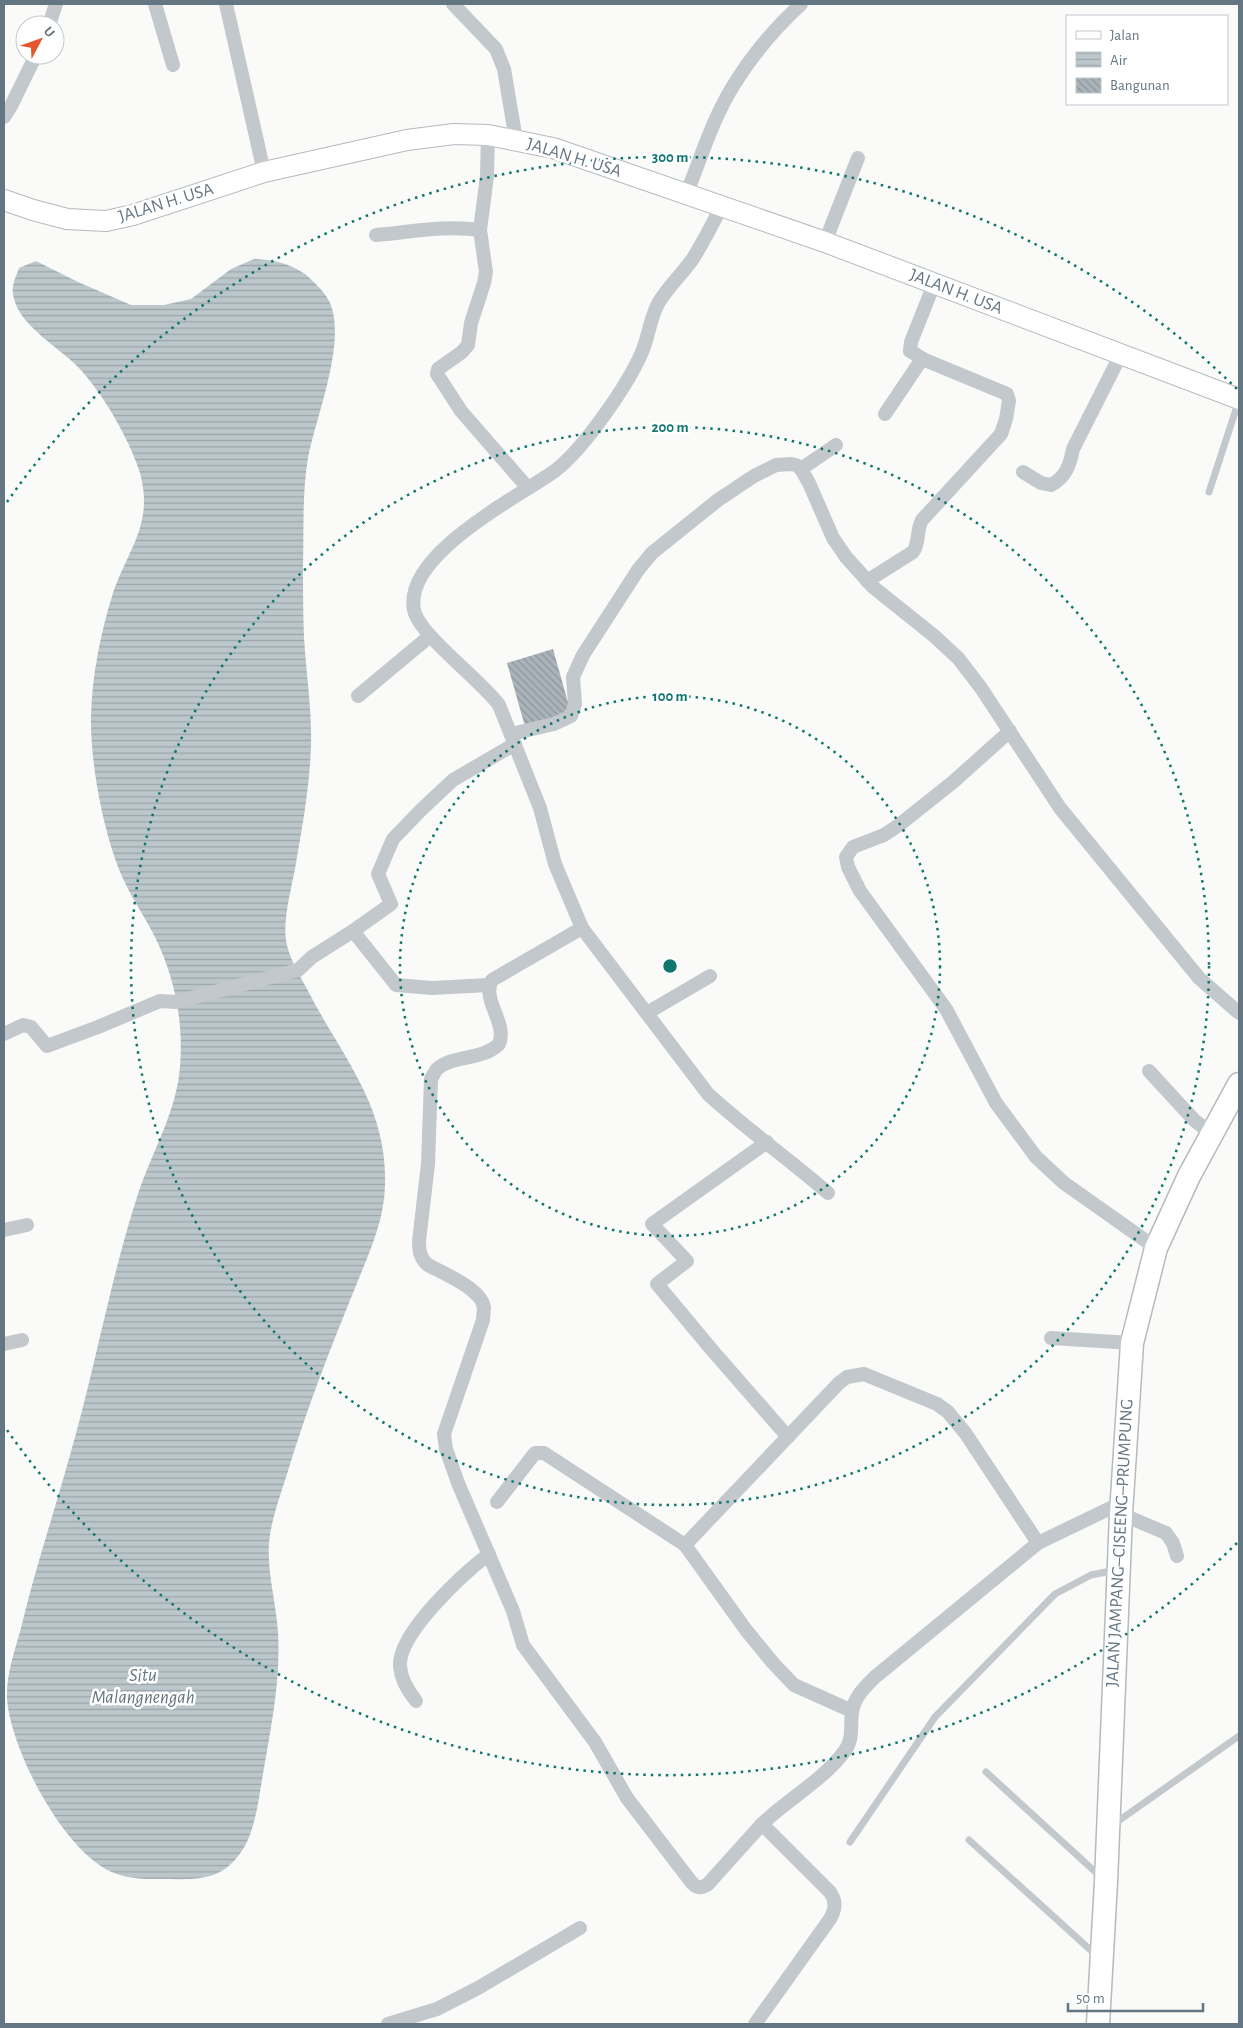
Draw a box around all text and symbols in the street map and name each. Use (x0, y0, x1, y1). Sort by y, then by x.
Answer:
north arrow (15, 15, 65, 65)
legend (1066, 15, 1228, 105)
text: U (41, 24, 57, 40)
text: Jalan (1110, 28, 1140, 43)
text: Air (1110, 53, 1127, 68)
text: Bangunan (1110, 78, 1170, 93)
street label: JALAN H. USA (524, 135, 624, 181)
text: 300 m (652, 150, 688, 165)
street label: JALAN H. USA (116, 180, 216, 226)
street label: JALAN H. USA (907, 266, 1006, 318)
text: 200 m (651, 420, 689, 435)
text: 100 m (652, 689, 688, 704)
centre of rings (661, 957, 679, 975)
street label: JALAN JAMPANG–CISEENG–PRUMPUNG (1103, 1399, 1137, 1687)
water label: Situ Malangnengah (91, 1666, 195, 1707)
scale bar (1068, 1980, 1203, 2012)
text: 50 m (1076, 1991, 1105, 2006)

